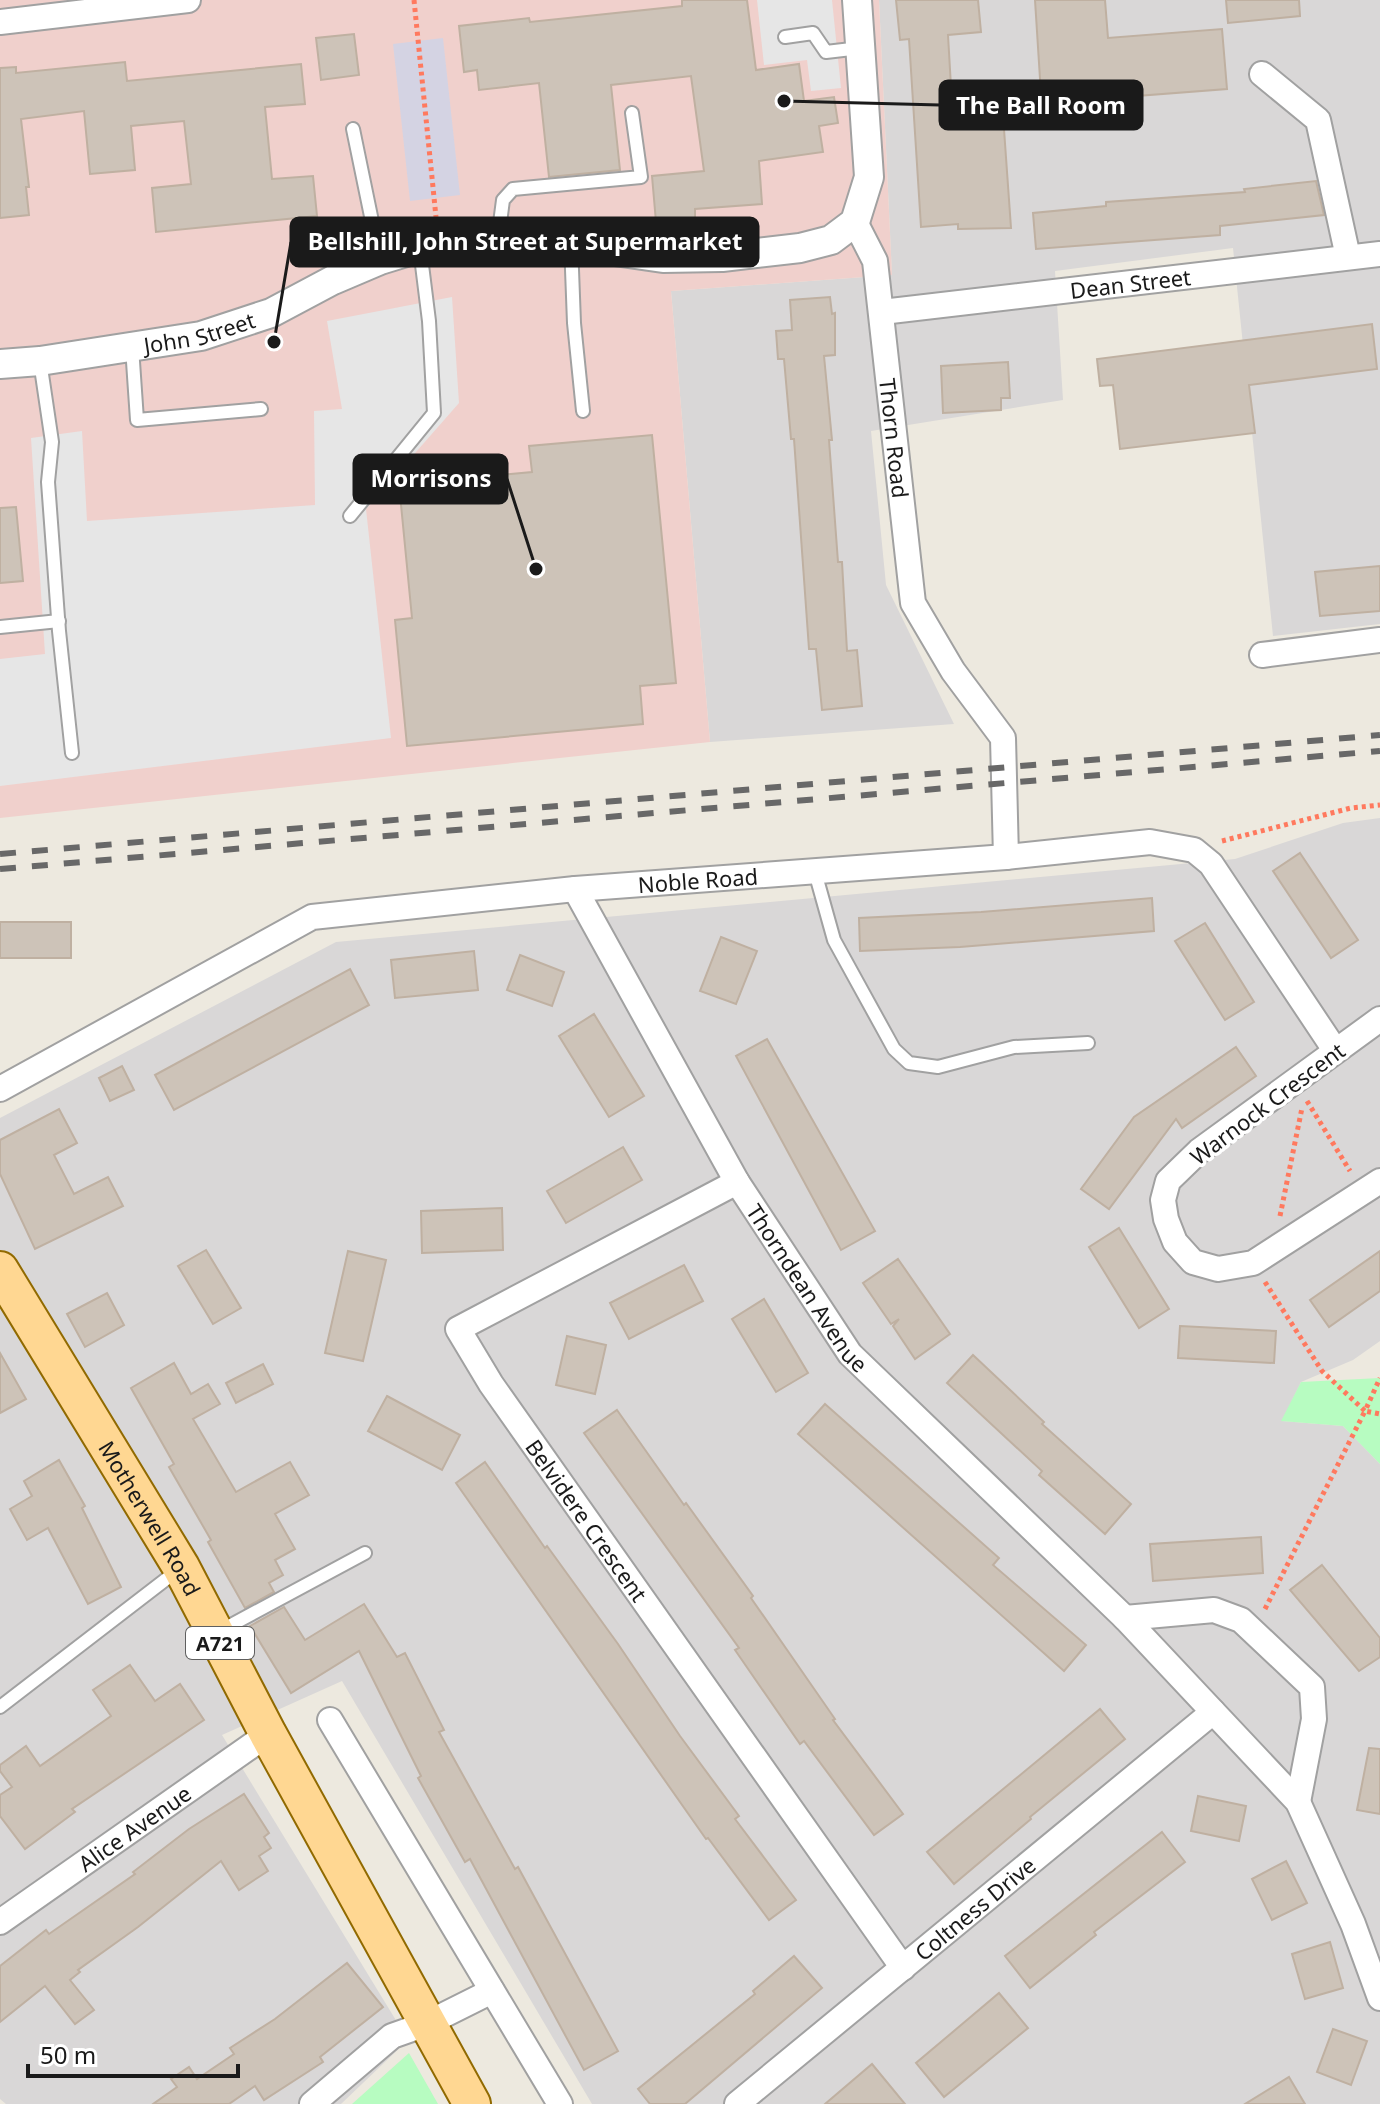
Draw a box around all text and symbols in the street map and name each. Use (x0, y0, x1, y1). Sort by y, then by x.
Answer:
callout: The Ball Room (940, 81, 1142, 129)
text: The Ball Room (956, 88, 1126, 121)
callout: Bellshill, John Street at Supermarket (291, 218, 758, 266)
text: Bellshill, John Street at Supermarket (308, 224, 742, 257)
street label: Dean Street (1068, 261, 1193, 305)
street label: John Street (139, 304, 259, 360)
street label: Thorn Road (873, 377, 916, 500)
callout: Morrisons (354, 455, 507, 503)
text: Morrisons (371, 461, 491, 494)
street label: Noble Road (637, 860, 759, 899)
street label: Warnock Crescent (1184, 1035, 1350, 1171)
street label: Thorndean Avenue (740, 1198, 875, 1379)
street label: Belvidere Crescent (519, 1433, 655, 1607)
street label: Motherwell Road (92, 1435, 208, 1601)
road number: A721 (186, 1627, 254, 1659)
street label: Alice Avenue (72, 1778, 197, 1878)
street label: Coltness Drive (908, 1850, 1041, 1967)
scale bar (28, 2028, 238, 2078)
text: 50 m (40, 2038, 96, 2071)

